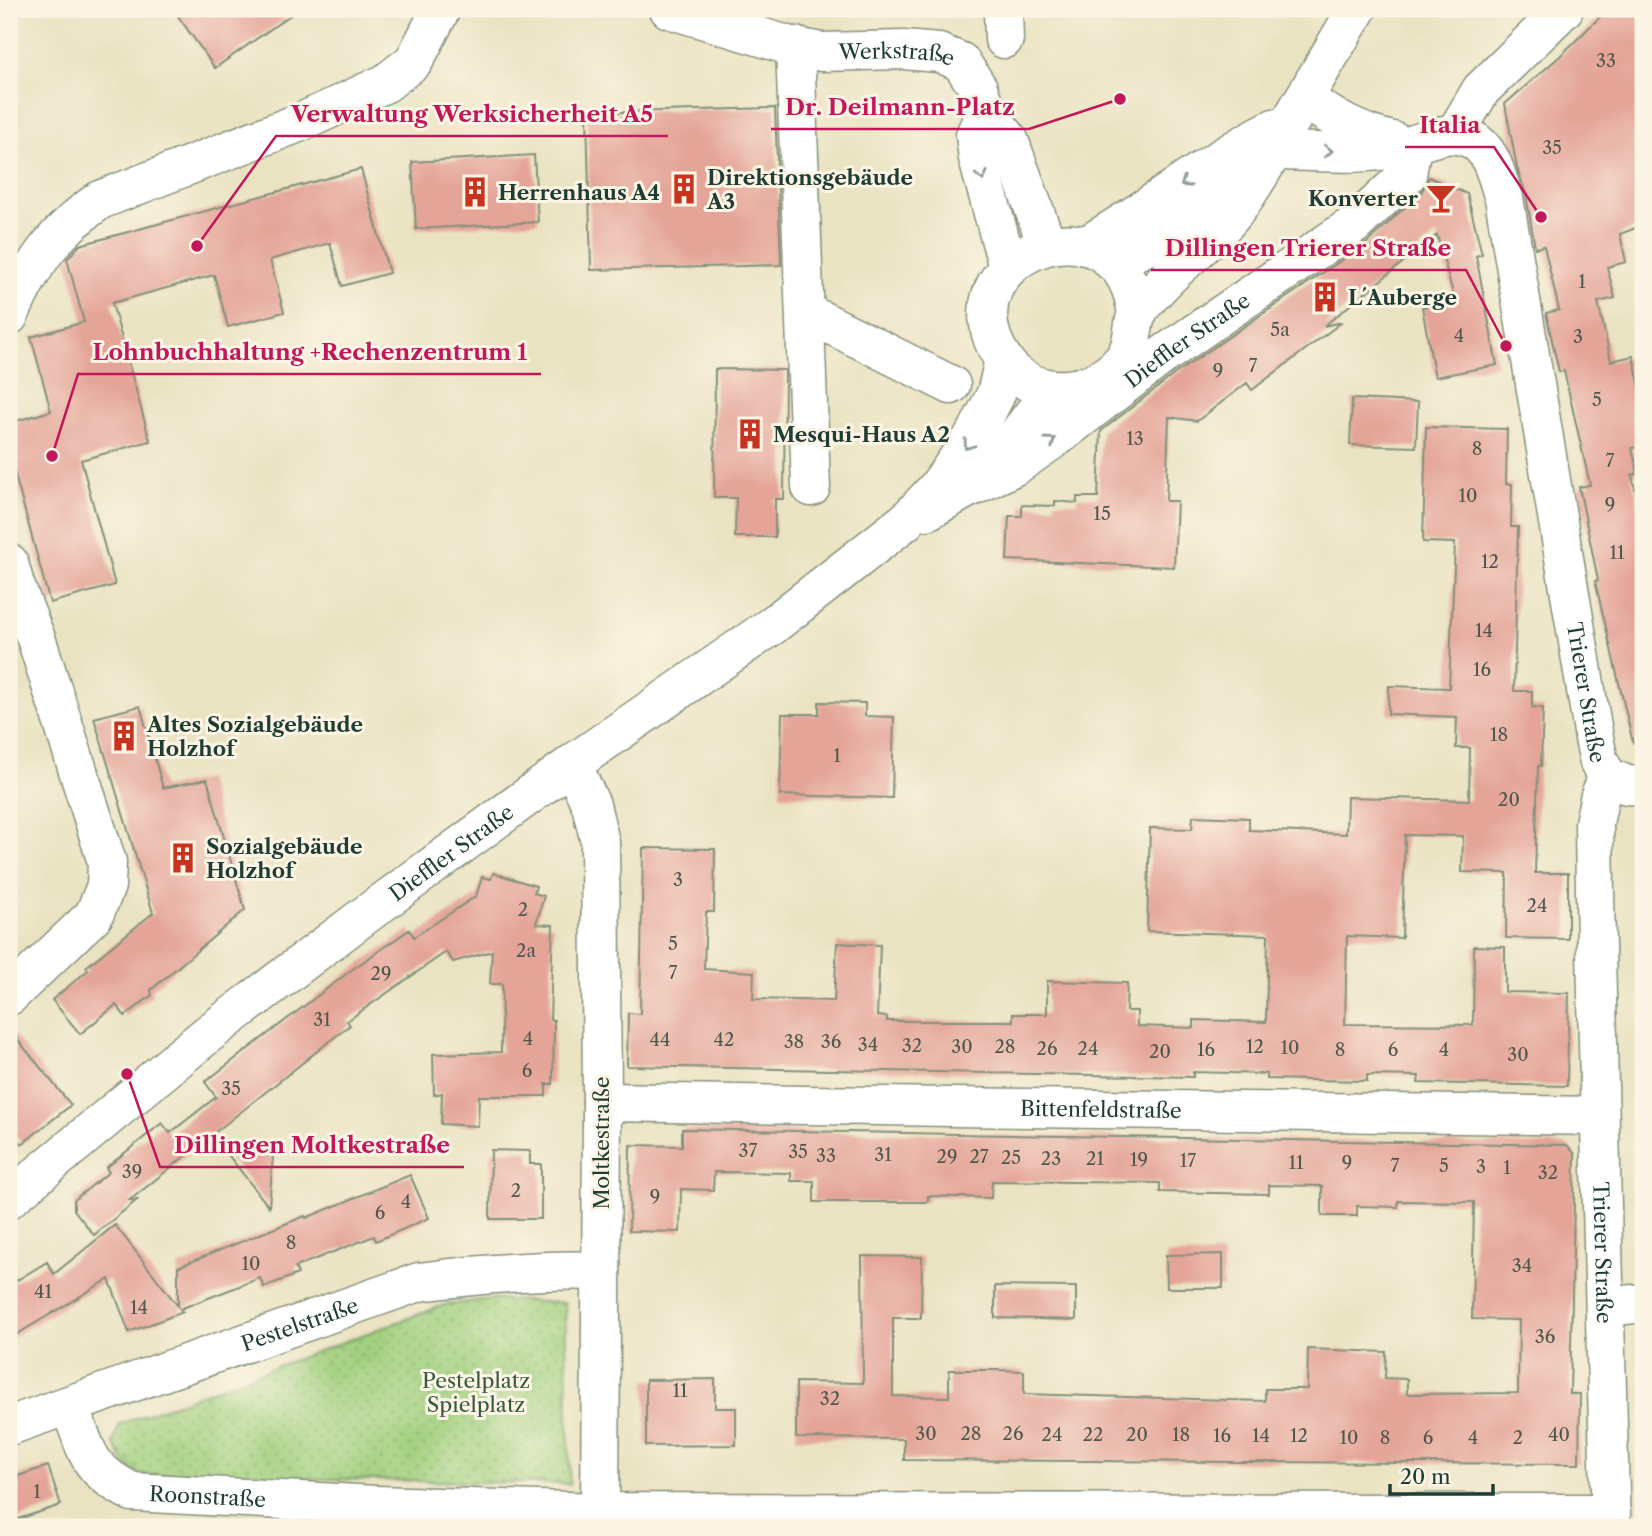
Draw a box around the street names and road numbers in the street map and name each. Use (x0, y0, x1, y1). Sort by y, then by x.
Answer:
street label: Werkstraße (837, 37, 959, 71)
street label: Dieffler Straße (1119, 287, 1254, 393)
street label: Trierer Straße (1562, 620, 1611, 765)
street label: Dieffler Straße (384, 799, 518, 906)
street label: Moltkestraße (589, 1077, 614, 1209)
street label: Bittenfeldstraße (1020, 1095, 1182, 1123)
street label: Trierer Straße (1589, 1181, 1618, 1324)
street label: Pestelstraße (238, 1292, 361, 1356)
street label: Roonstraße (149, 1480, 267, 1512)

